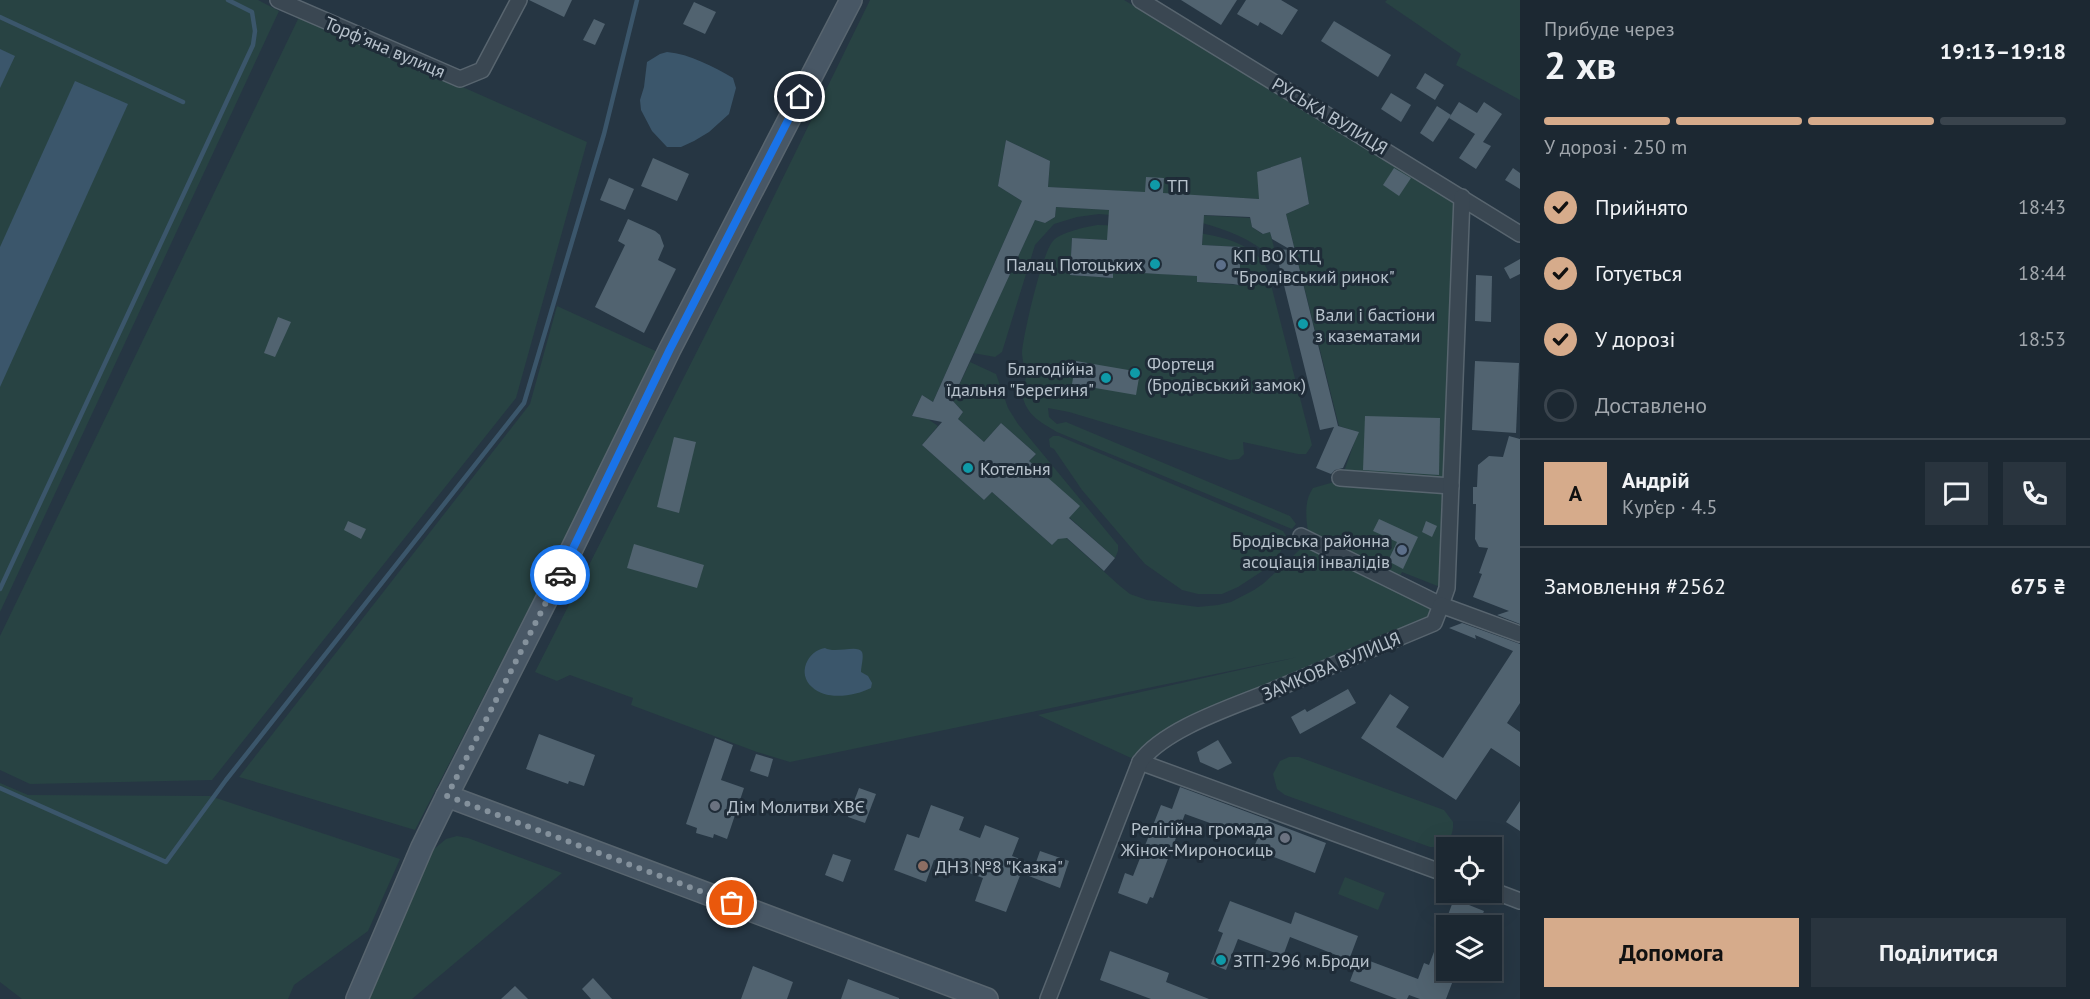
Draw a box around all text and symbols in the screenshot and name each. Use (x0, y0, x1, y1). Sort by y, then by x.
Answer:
street label: Торфʼяна вулиця (321, 11, 449, 83)
text: Прибуде через (1544, 16, 1675, 42)
text: 19:13–19:18 (1940, 37, 2066, 65)
text: 2 хв (1544, 39, 1616, 90)
pin (774, 71, 825, 122)
street label: РУСЬКА ВУЛИЦЯ (1268, 72, 1392, 160)
icon: home (783, 80, 816, 113)
text: У дорозі · 250 m (1544, 134, 1687, 160)
place label: ТП (1167, 174, 1189, 197)
marker: ТП (1148, 178, 1162, 192)
icon: check (1544, 191, 1577, 224)
text: Прийнято (1595, 193, 1688, 221)
text: 18:43 (2018, 194, 2066, 220)
place label: КП ВО КТЦ "Бродівський ринок" (1233, 244, 1395, 288)
place label: Палац Потоцьких (1006, 253, 1143, 276)
marker: Палац Потоцьких (1148, 257, 1162, 271)
icon: check (1544, 257, 1577, 290)
marker: КП ВО КТЦ "Бродівський ринок" (1214, 258, 1228, 272)
text: Готується (1595, 259, 1682, 287)
text: 18:44 (2018, 260, 2066, 286)
place label: Вали і бастіони з казематами (1315, 303, 1435, 347)
marker: Вали і бастіони з казематами (1296, 317, 1310, 331)
icon: check (1544, 323, 1577, 356)
text: У дорозі (1595, 325, 1675, 353)
text: 18:53 (2018, 326, 2066, 352)
place label: Фортеця (Бродівський замок) (1147, 352, 1306, 396)
place label: Благодійна їдальня "Берегиня" (946, 357, 1094, 401)
marker: Фортеця (Бродівський замок) (1128, 366, 1142, 380)
marker: Благодійна їдальня "Берегиня" (1099, 371, 1113, 385)
text: Доставлено (1595, 391, 1707, 419)
place label: Котельня (980, 457, 1050, 480)
marker: Котельня (961, 461, 975, 475)
button: chat (1925, 462, 1988, 525)
button: phone (2003, 462, 2066, 525)
text: Андрій (1622, 466, 1689, 494)
text: А (1569, 479, 1582, 507)
text: Кур’єр · 4.5 (1622, 494, 1717, 520)
place label: Бродівська районна асоціація інвалідів (1232, 529, 1390, 573)
marker: Бродівська районна асоціація інвалідів (1395, 543, 1409, 557)
courier (530, 545, 590, 605)
icon: car (544, 559, 577, 592)
text: Замовлення #2562 (1544, 572, 1726, 600)
text: 675 ₴ (2011, 572, 2066, 600)
street label: ЗАМКОВА ВУЛИЦЯ (1258, 626, 1404, 706)
place label: Дім Молитви ХВЄ (727, 795, 865, 818)
marker: Дім Молитви ХВЄ (708, 799, 722, 813)
place label: Релігійна громада Жінок-Мироносиць (1120, 817, 1273, 861)
marker: Релігійна громада Жінок-Мироносиць (1278, 831, 1292, 845)
map controls (1436, 837, 1502, 981)
button: locate (1436, 837, 1502, 903)
place label: ДНЗ №8 "Казка" (935, 855, 1063, 878)
marker: ДНЗ №8 "Казка" (916, 859, 930, 873)
pin (706, 877, 757, 928)
icon: bag (715, 886, 748, 919)
button: layers (1436, 915, 1502, 981)
button: Допомога (1544, 918, 1799, 987)
button: Поділитися (1811, 918, 2066, 987)
place label: ЗТП-296 м.Броди (1233, 949, 1370, 972)
marker: ЗТП-296 м.Броди (1214, 953, 1228, 967)

